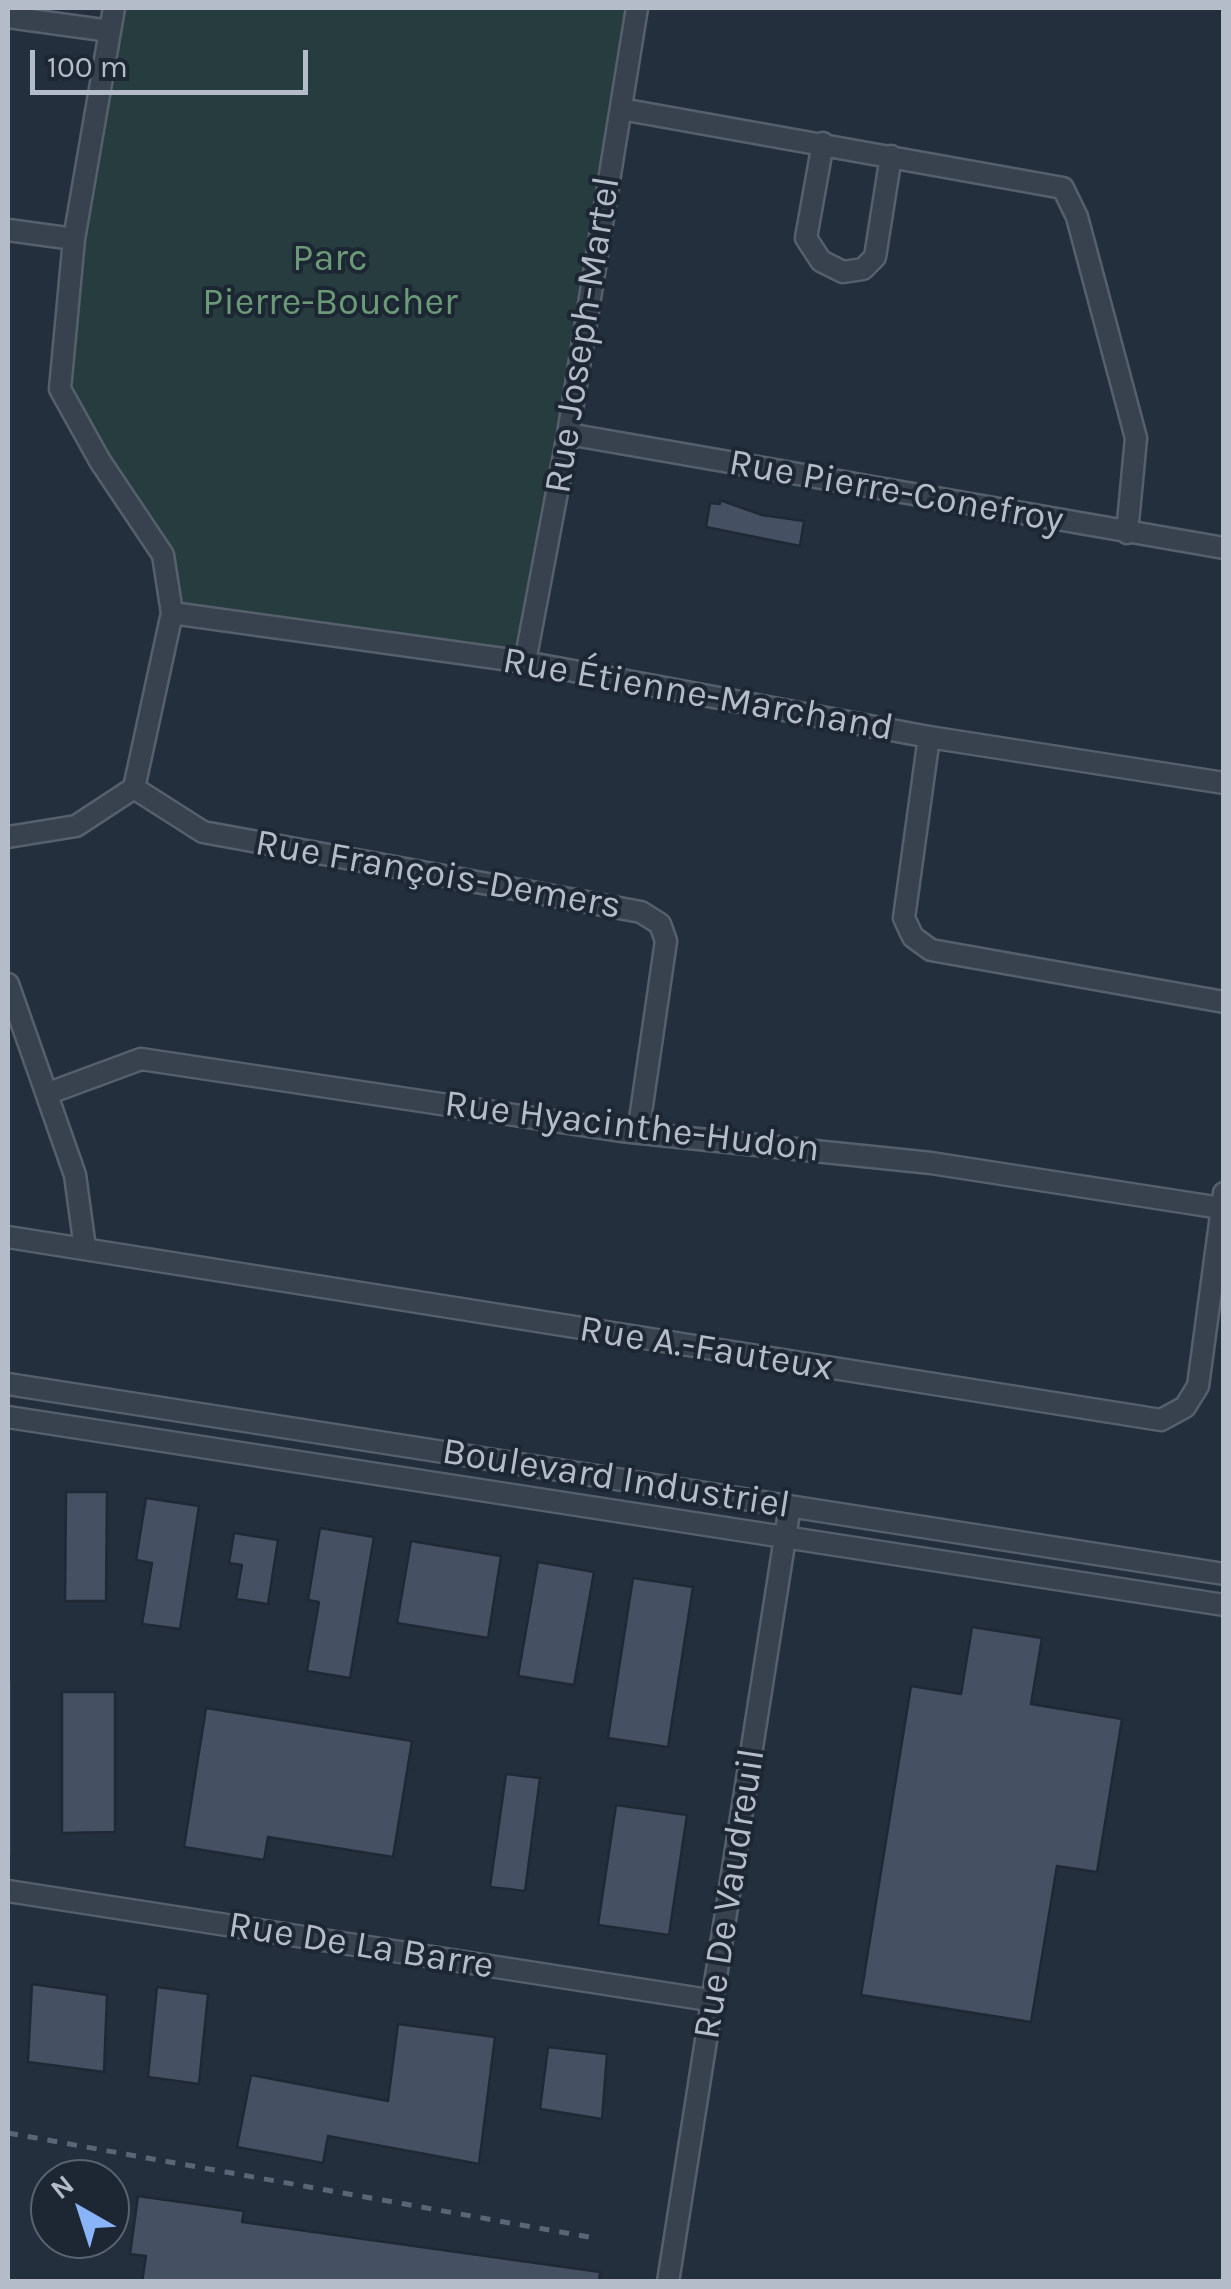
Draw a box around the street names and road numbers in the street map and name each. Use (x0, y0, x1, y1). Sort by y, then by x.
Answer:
street label: Rue Joseph-Martel (535, 173, 631, 497)
street label: Rue Pierre-Conefroy (725, 440, 1067, 544)
street label: Rue Étienne-Marchand (499, 638, 897, 752)
street label: Rue François-Demers (252, 820, 624, 930)
street label: Rue Hyacinthe-Hudon (442, 1081, 822, 1173)
street label: Rue A.-Fauteux (576, 1306, 836, 1392)
street label: Boulevard Industriel (439, 1429, 793, 1529)
street label: Rue De Vaudreuil (685, 1746, 775, 2042)
street label: Rue De La Barre (225, 1903, 497, 1989)

